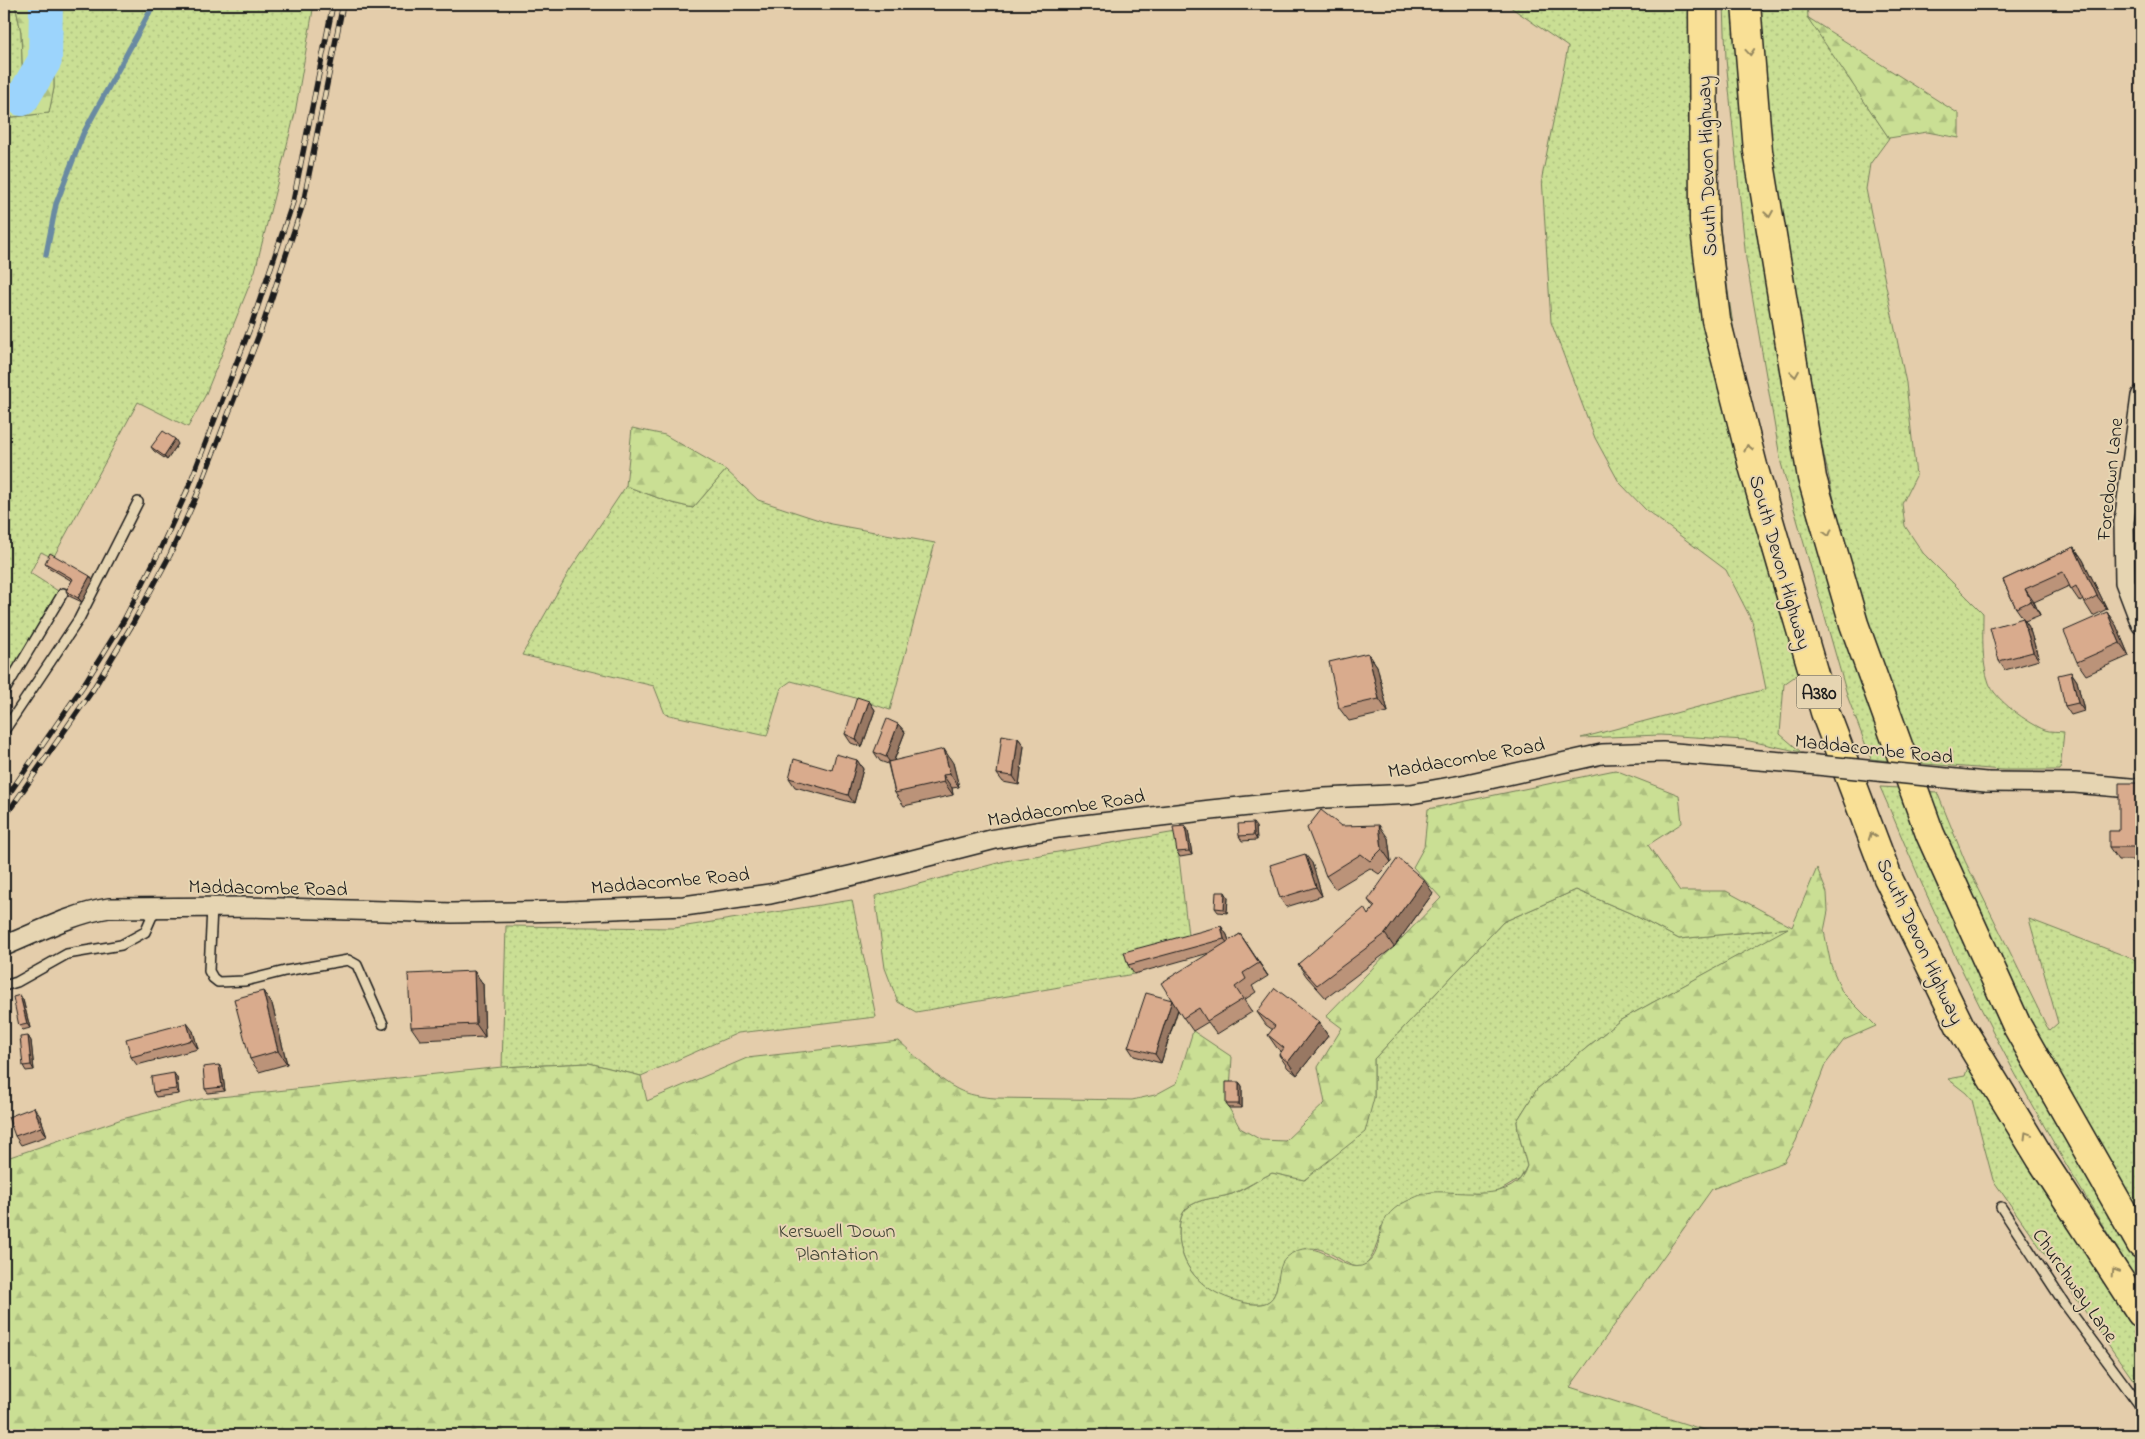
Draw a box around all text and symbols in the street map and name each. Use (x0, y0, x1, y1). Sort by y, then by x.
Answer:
one-way arrow (1744, 49, 1755, 57)
street label: South Devon Highway (1691, 75, 1727, 257)
one-way arrow (1763, 209, 1773, 218)
one-way arrow (1789, 370, 1799, 378)
street label: Foredown Lane (2091, 416, 2132, 543)
one-way arrow (1743, 444, 1754, 453)
street label: South Devon Highway (1739, 472, 1817, 654)
one-way arrow (1822, 528, 1832, 536)
road number: A380 (1796, 676, 1842, 709)
street label: Maddacombe Road (1793, 728, 1954, 773)
street label: Maddacombe Road (1386, 731, 1547, 788)
street label: Maddacombe Road (986, 783, 1147, 836)
one-way arrow (1868, 832, 1878, 841)
street label: South Devon Highway (1867, 854, 1970, 1030)
street label: Maddacombe Road (590, 861, 751, 904)
street label: Maddacombe Road (188, 874, 348, 905)
one-way arrow (2023, 1132, 2033, 1141)
park label: Kerswell Down Plantation (779, 1218, 896, 1270)
street label: Churchway Lane (2024, 1223, 2124, 1349)
one-way arrow (2111, 1269, 2120, 1278)

